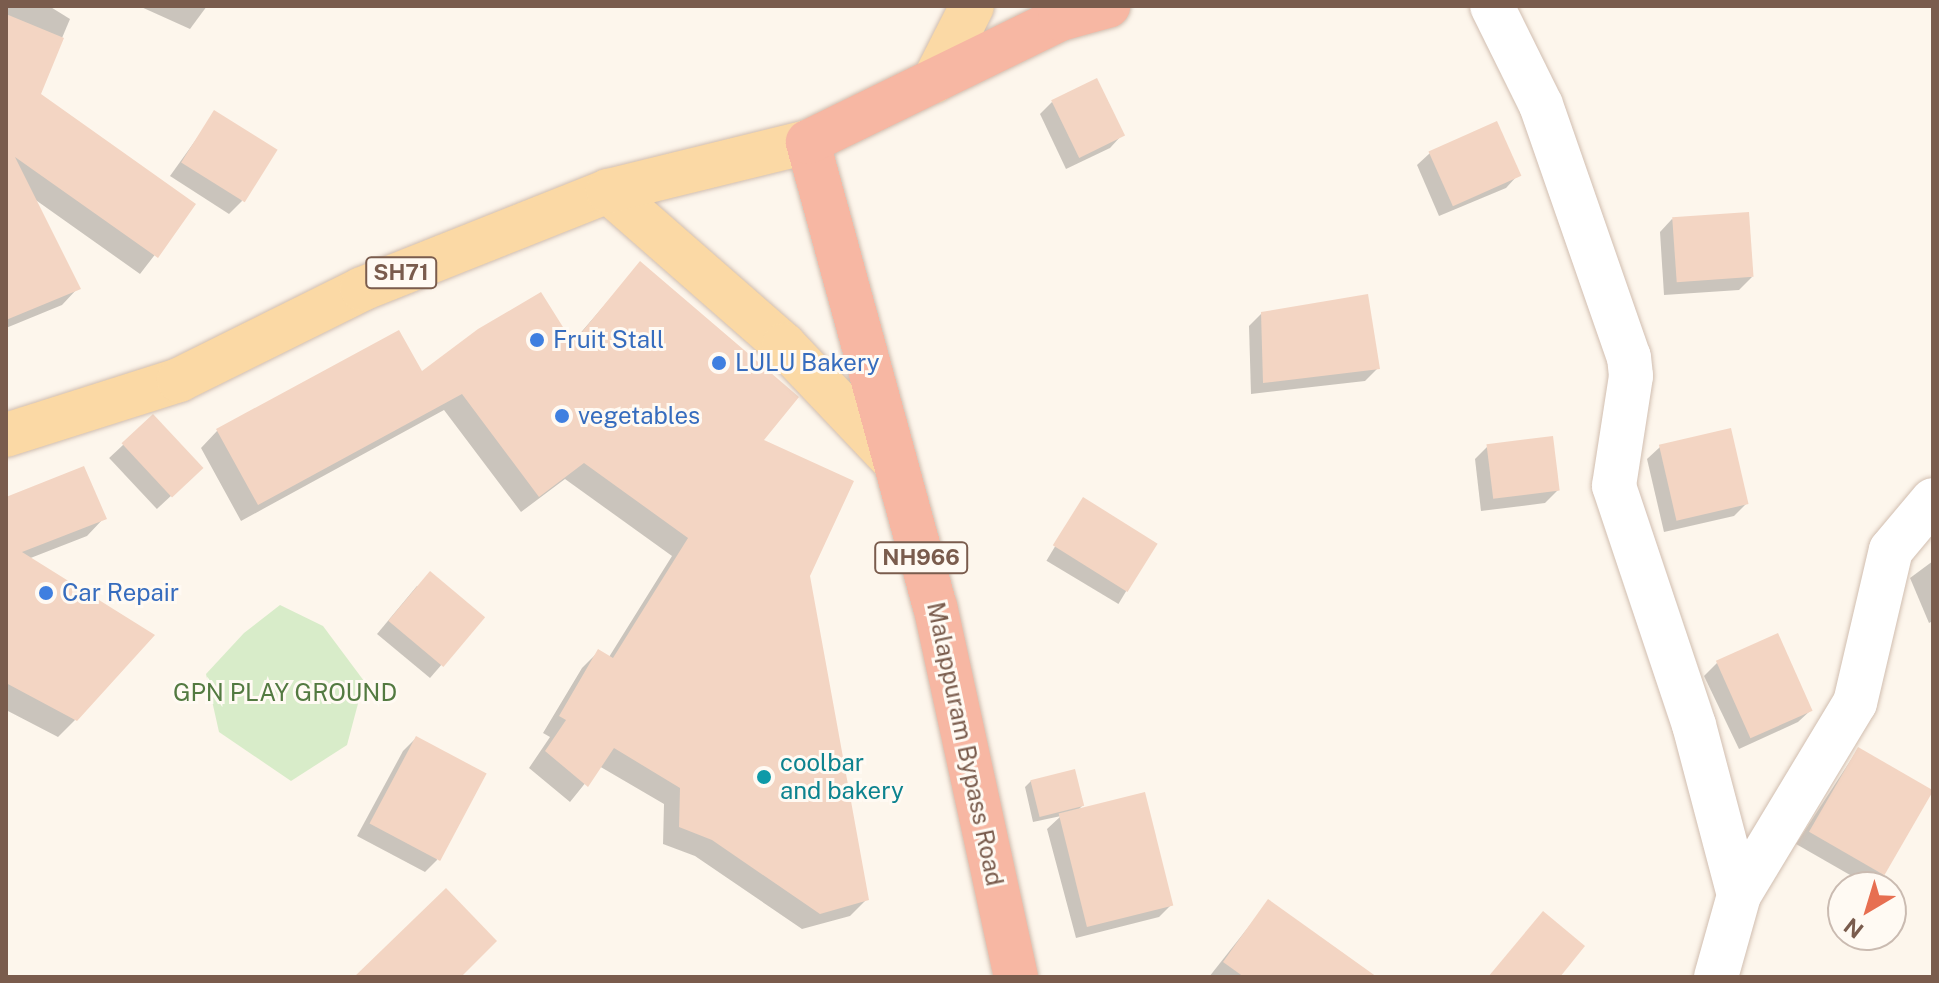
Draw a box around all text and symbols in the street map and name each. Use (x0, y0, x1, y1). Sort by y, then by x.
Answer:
road number: SH71 (365, 255, 437, 291)
place label: Fruit Stall (553, 326, 664, 354)
marker: Fruit Stall (528, 331, 546, 349)
place label: LULU Bakery (735, 349, 879, 377)
marker: LULU Bakery (710, 354, 728, 372)
place label: vegetables (578, 402, 700, 430)
marker: vegetables (553, 407, 571, 425)
road number: NH966 (873, 540, 969, 576)
place label: Car Repair (62, 579, 179, 607)
marker: Car Repair (37, 584, 55, 602)
street label: Malappuram Bypass Road (921, 599, 1009, 889)
park label: GPN PLAY GROUND (173, 679, 397, 707)
place label: coolbar and bakery (780, 749, 904, 805)
marker: coolbar and bakery (755, 768, 773, 786)
north arrow (1827, 871, 1907, 951)
text: N (1839, 913, 1868, 944)

